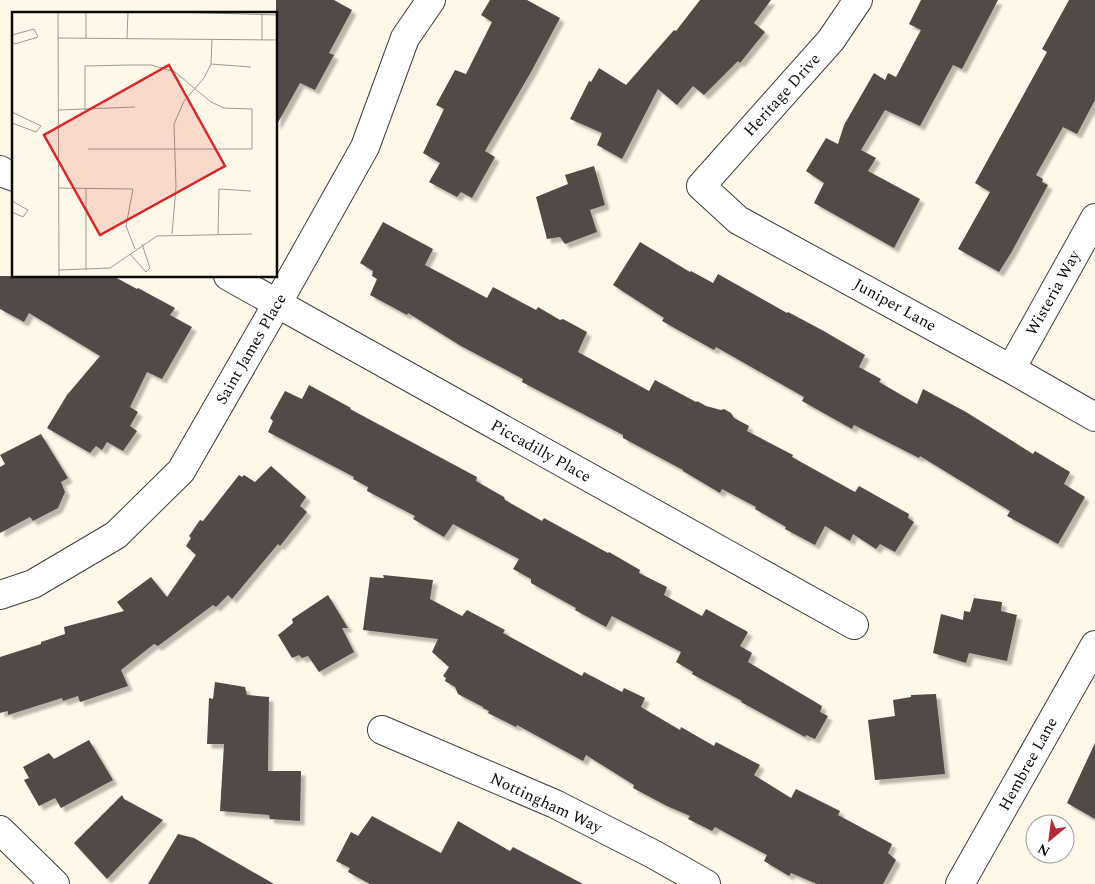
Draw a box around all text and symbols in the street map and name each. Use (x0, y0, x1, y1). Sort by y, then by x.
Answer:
inset map (12, 12, 278, 278)
street label: Heritage Drive (738, 48, 826, 142)
street label: Wisteria Way (1020, 245, 1087, 340)
street label: Juniper Lane (849, 272, 941, 338)
street label: Saint James Place (209, 289, 293, 409)
street label: Piccadilly Place (486, 413, 596, 489)
street label: Hembree Lane (992, 713, 1064, 815)
street label: Nottingham Way (486, 767, 607, 840)
north arrow (1025, 814, 1075, 864)
text: N (1034, 838, 1054, 862)

